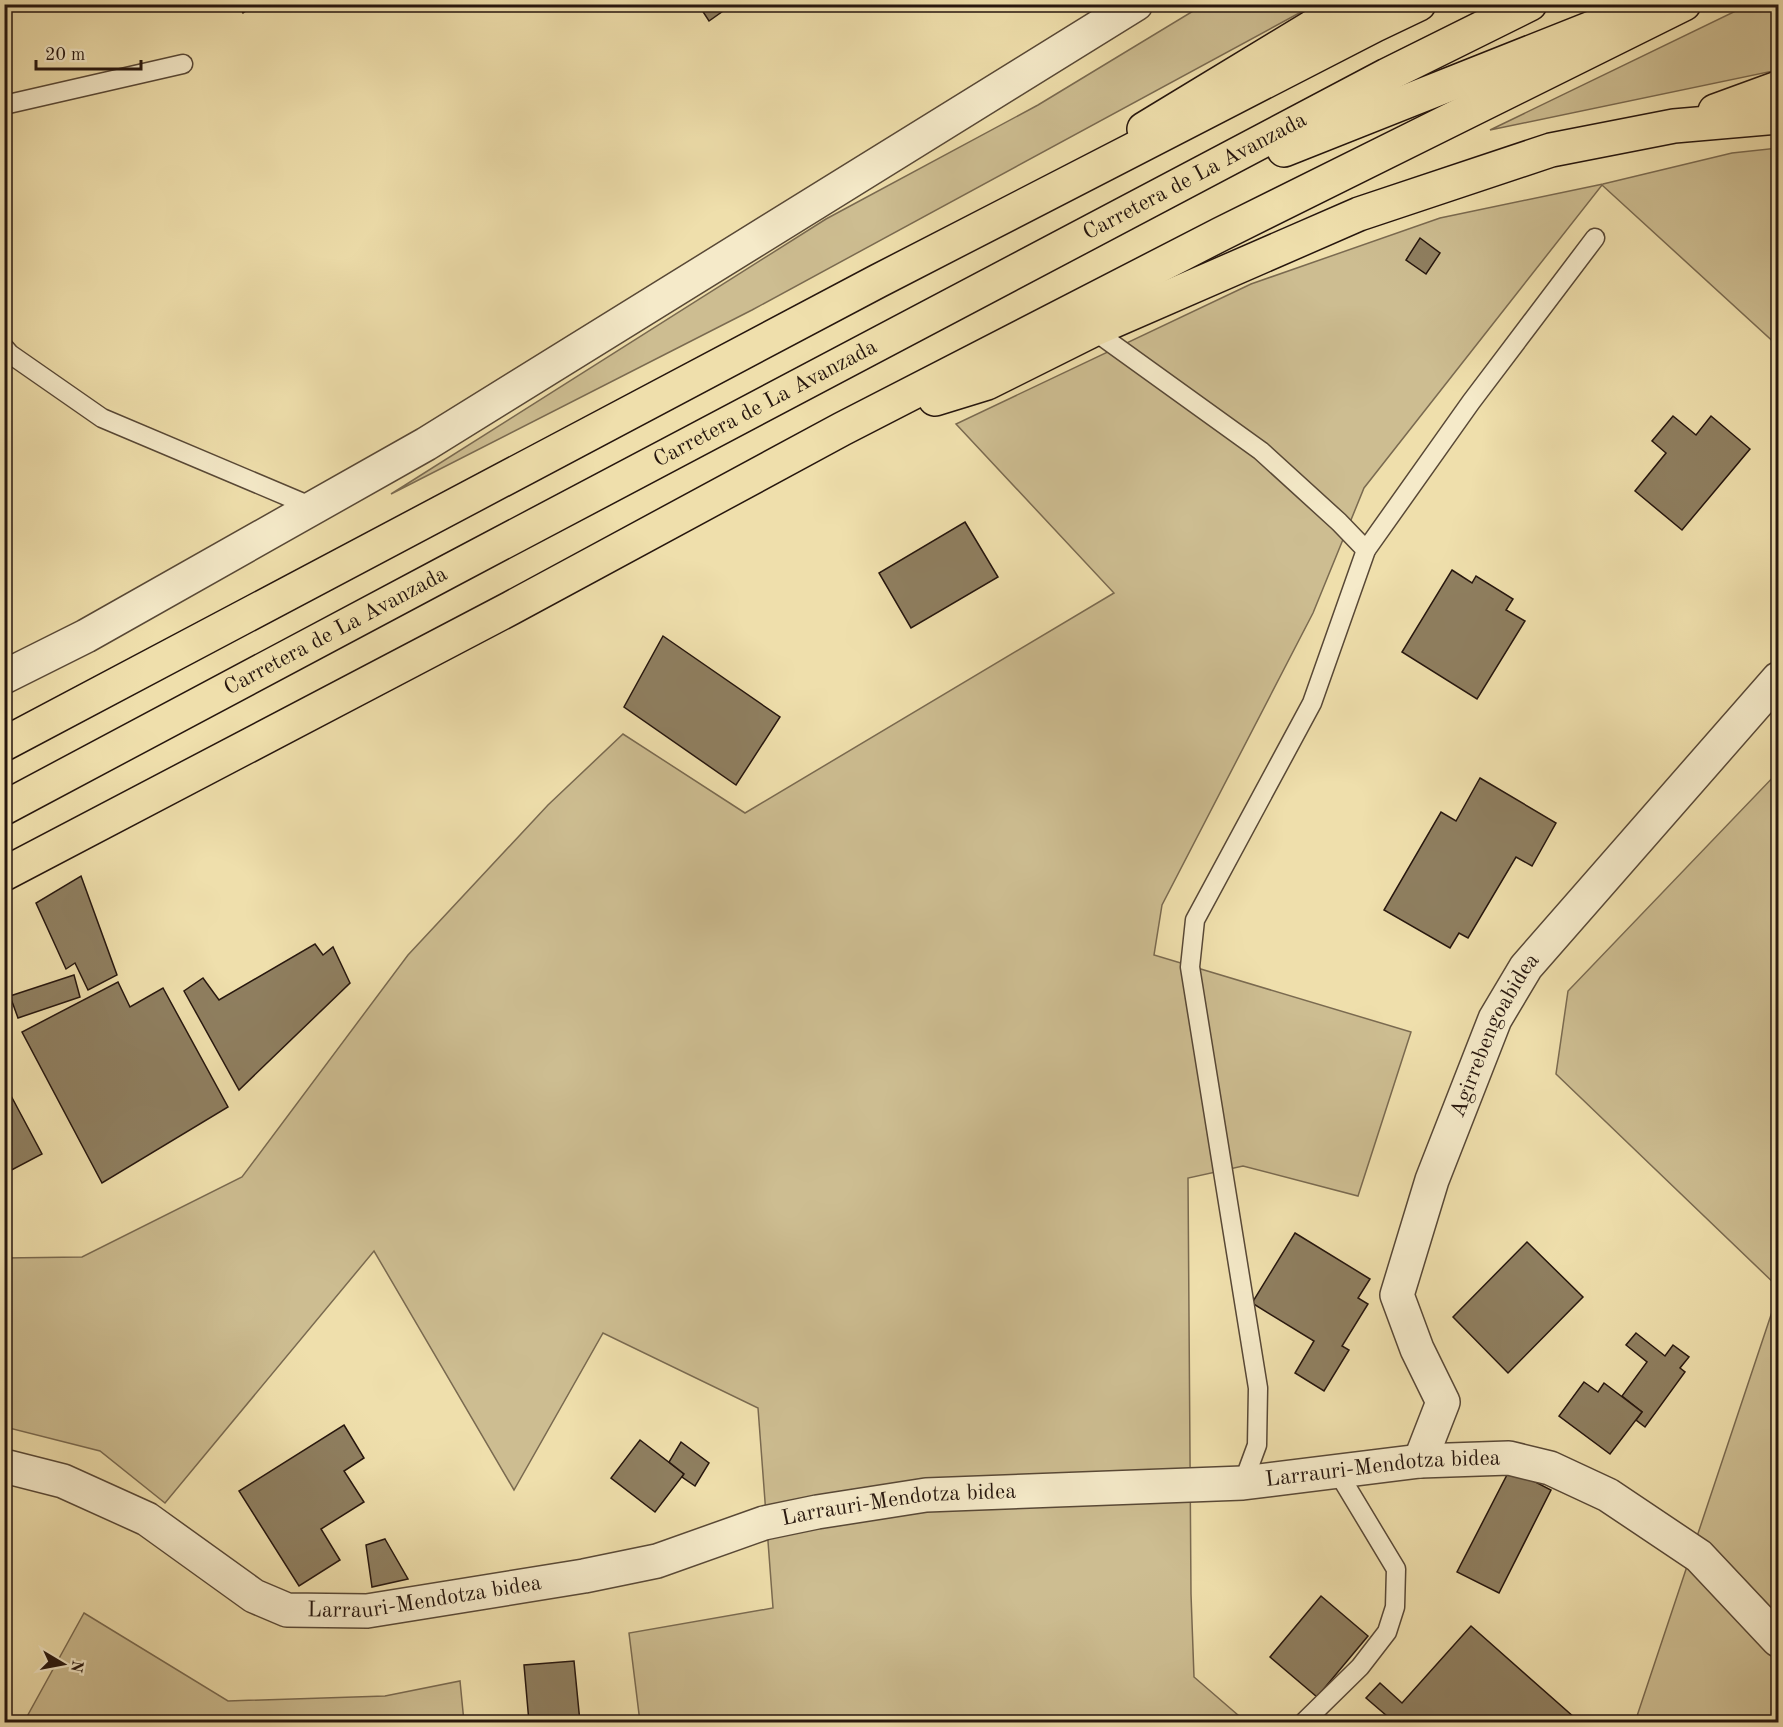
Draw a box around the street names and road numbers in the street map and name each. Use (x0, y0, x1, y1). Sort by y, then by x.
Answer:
street label: Carretera de La Avanzada (1080, 108, 1310, 245)
street label: Carretera de La Avanzada (650, 336, 881, 472)
street label: Carretera de La Avanzada (221, 563, 451, 700)
street label: Agirrebengoabidea (1447, 949, 1544, 1121)
street label: Larrauri-Mendotza bidea (1264, 1447, 1501, 1491)
street label: Larrauri-Mendotza bidea (780, 1481, 1017, 1530)
street label: Larrauri-Mendotza bidea (307, 1572, 543, 1623)

